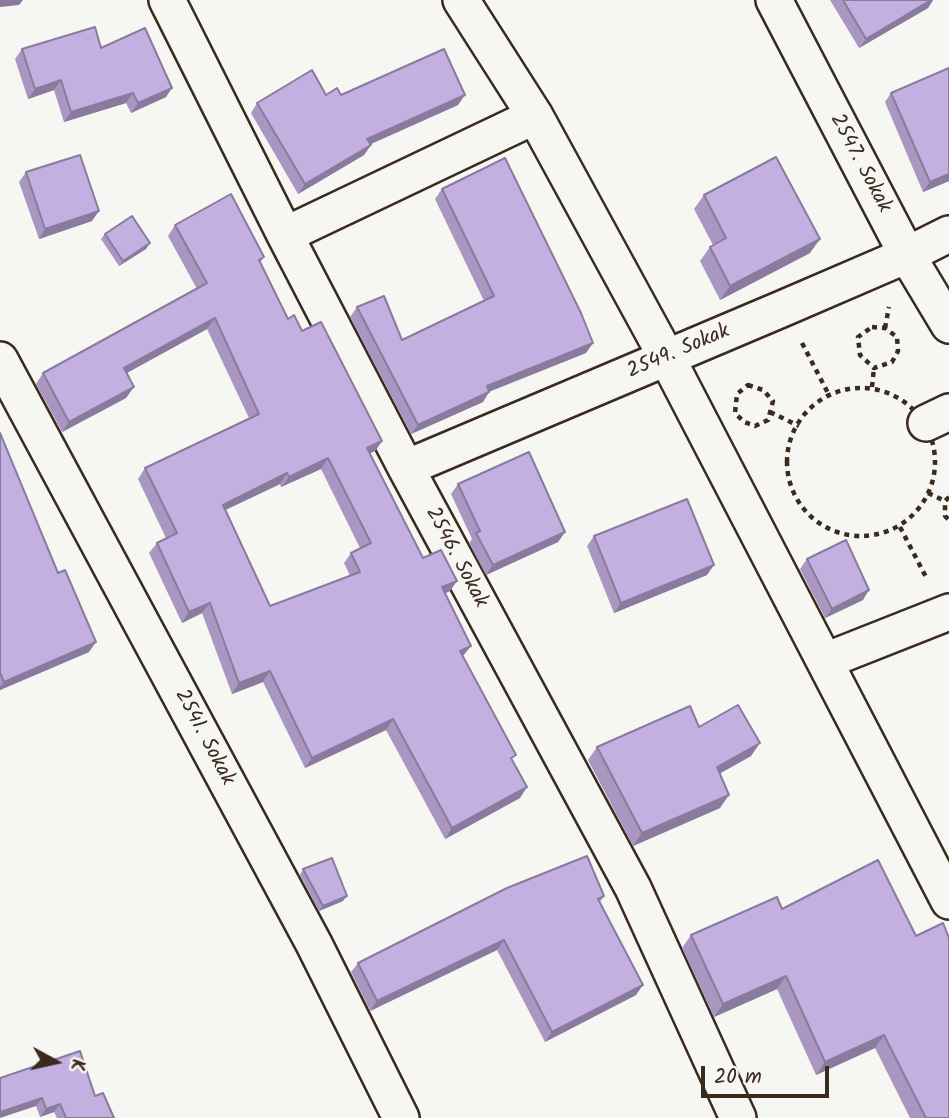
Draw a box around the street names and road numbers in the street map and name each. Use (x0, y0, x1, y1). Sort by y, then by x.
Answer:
street label: 2547. Sokak (822, 110, 896, 218)
street label: 2549. Sokak (624, 320, 734, 386)
street label: 2546. Sokak (418, 503, 492, 613)
street label: 2541. Sokak (167, 686, 239, 790)

